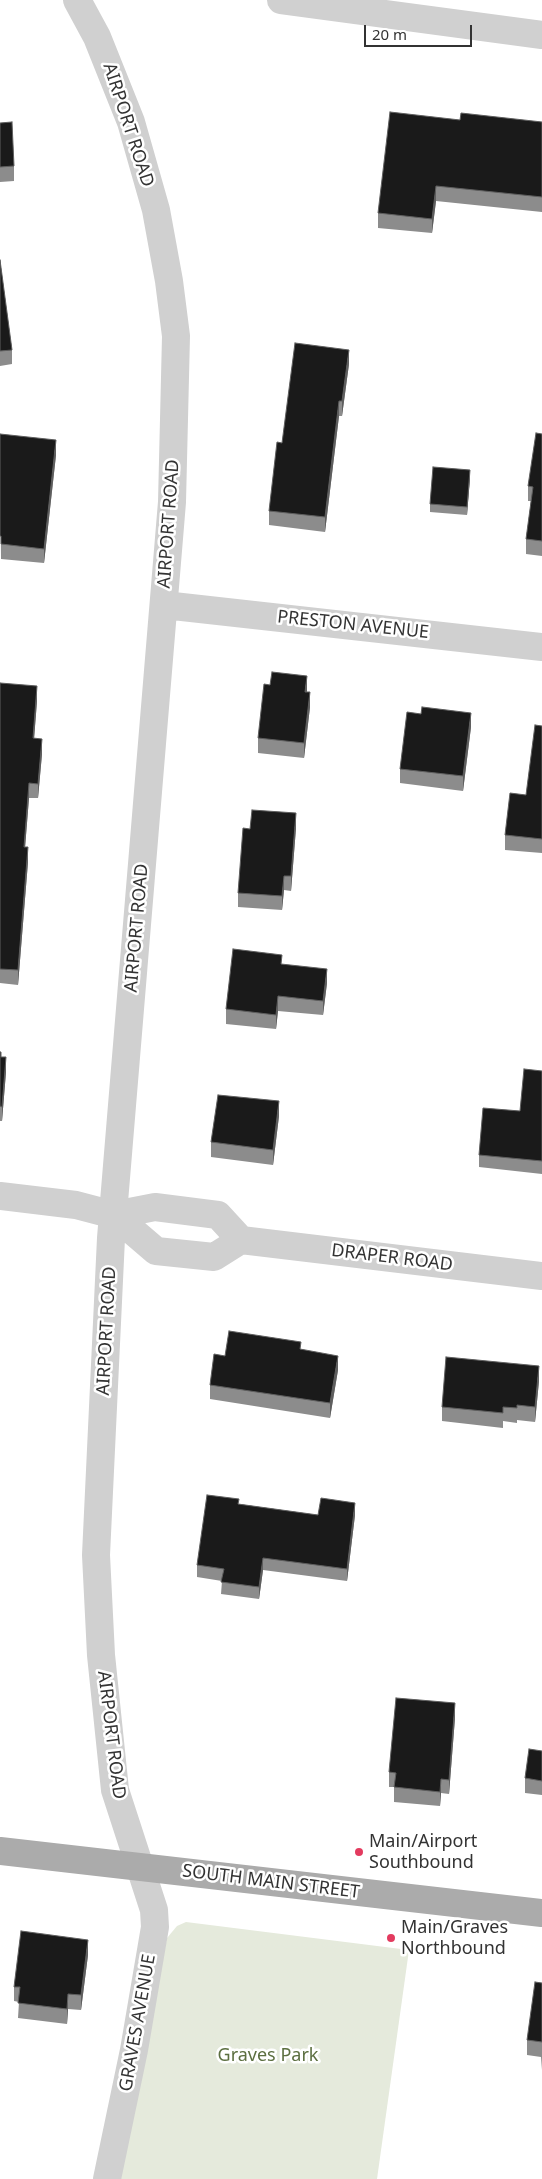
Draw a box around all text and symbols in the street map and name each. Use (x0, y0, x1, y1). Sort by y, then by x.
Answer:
scale bar (367, 15, 474, 47)
text: 20 m (372, 24, 407, 44)
street label: AIRPORT ROAD (98, 60, 158, 190)
street label: AIRPORT ROAD (154, 459, 184, 589)
street label: PRESTON AVENUE (276, 606, 430, 644)
street label: AIRPORT ROAD (121, 863, 153, 993)
street label: DRAPER ROAD (330, 1240, 454, 1276)
street label: AIRPORT ROAD (93, 1266, 121, 1396)
street label: AIRPORT ROAD (92, 1670, 130, 1800)
place label: Main/Airport Southbound (369, 1831, 477, 1874)
marker: Main/Airport Southbound (353, 1846, 365, 1858)
street label: SOUTH MAIN STREET (181, 1860, 361, 1904)
place label: Main/Graves Northbound (401, 1917, 508, 1960)
marker: Main/Graves Northbound (385, 1932, 397, 1944)
street label: GRAVES AVENUE (115, 1953, 161, 2093)
park label: Graves Park (218, 2045, 318, 2067)

